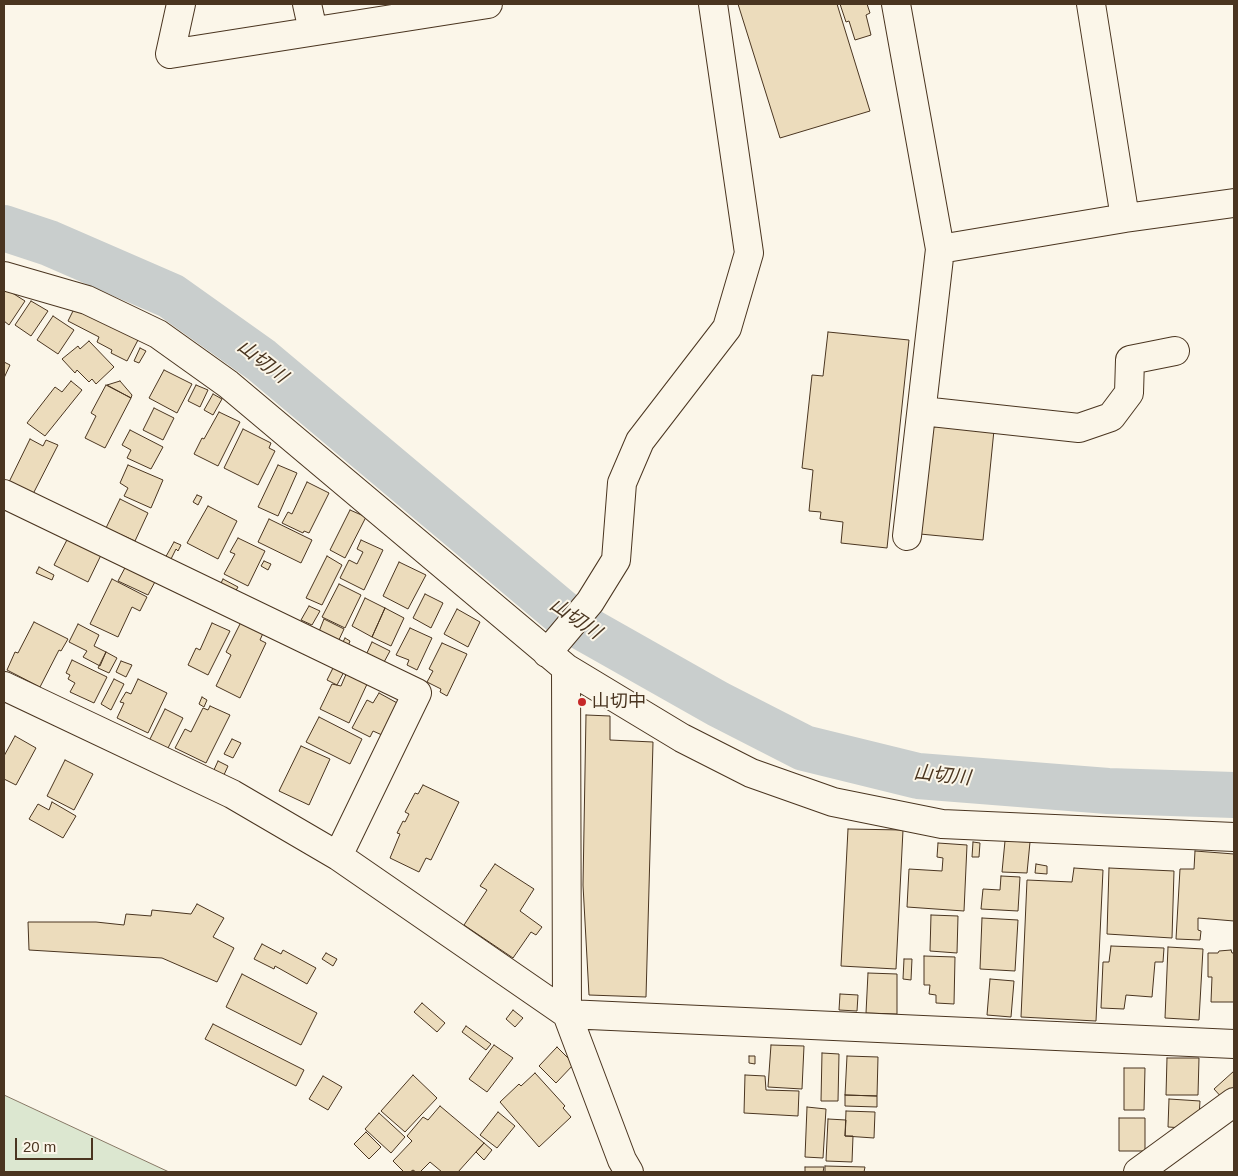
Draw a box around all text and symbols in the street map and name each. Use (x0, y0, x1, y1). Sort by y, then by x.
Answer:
water label: 山切川 (233, 335, 291, 389)
water label: 山切川 (545, 594, 605, 644)
place label: 山切中 (592, 691, 646, 713)
marker: 山切中 (576, 696, 588, 708)
water label: 山切川 (912, 762, 972, 790)
scale bar (18, 1128, 95, 1160)
text: 20 m (23, 1138, 56, 1155)

